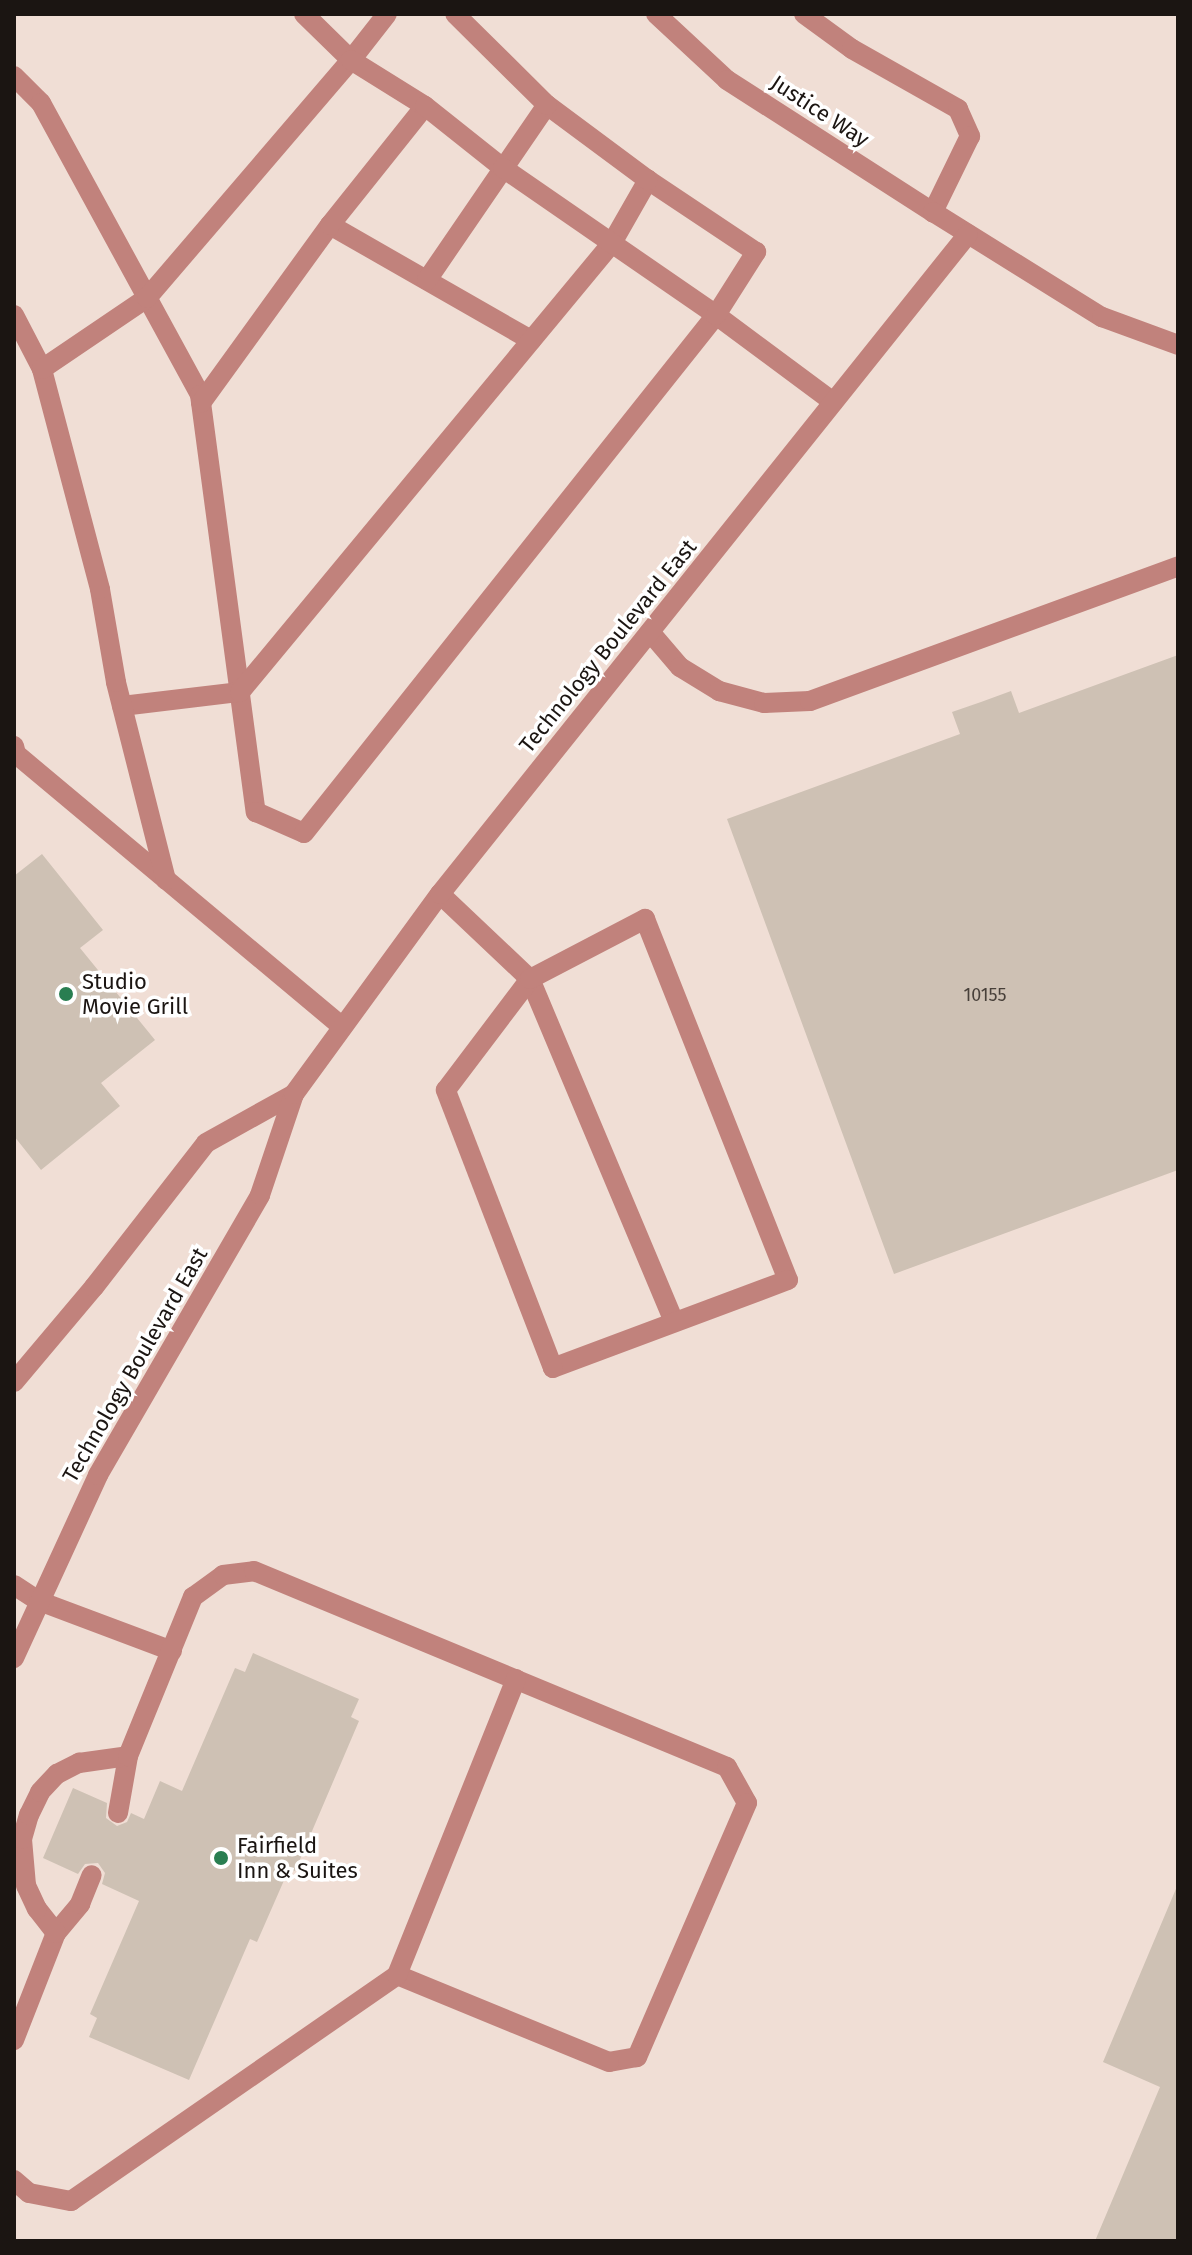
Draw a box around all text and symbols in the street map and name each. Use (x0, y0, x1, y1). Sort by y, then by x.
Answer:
street label: Justice Way (766, 69, 874, 153)
street label: Technology Boulevard East (514, 534, 702, 758)
place label: Studio Movie Grill (82, 968, 188, 1020)
house number: 10155 (963, 984, 1007, 1006)
marker: Studio Movie Grill (57, 985, 75, 1003)
street label: Technology Boulevard East (57, 1243, 213, 1487)
place label: Fairfield Inn & Suites (237, 1832, 358, 1884)
marker: Fairfield Inn & Suites (212, 1849, 230, 1867)

